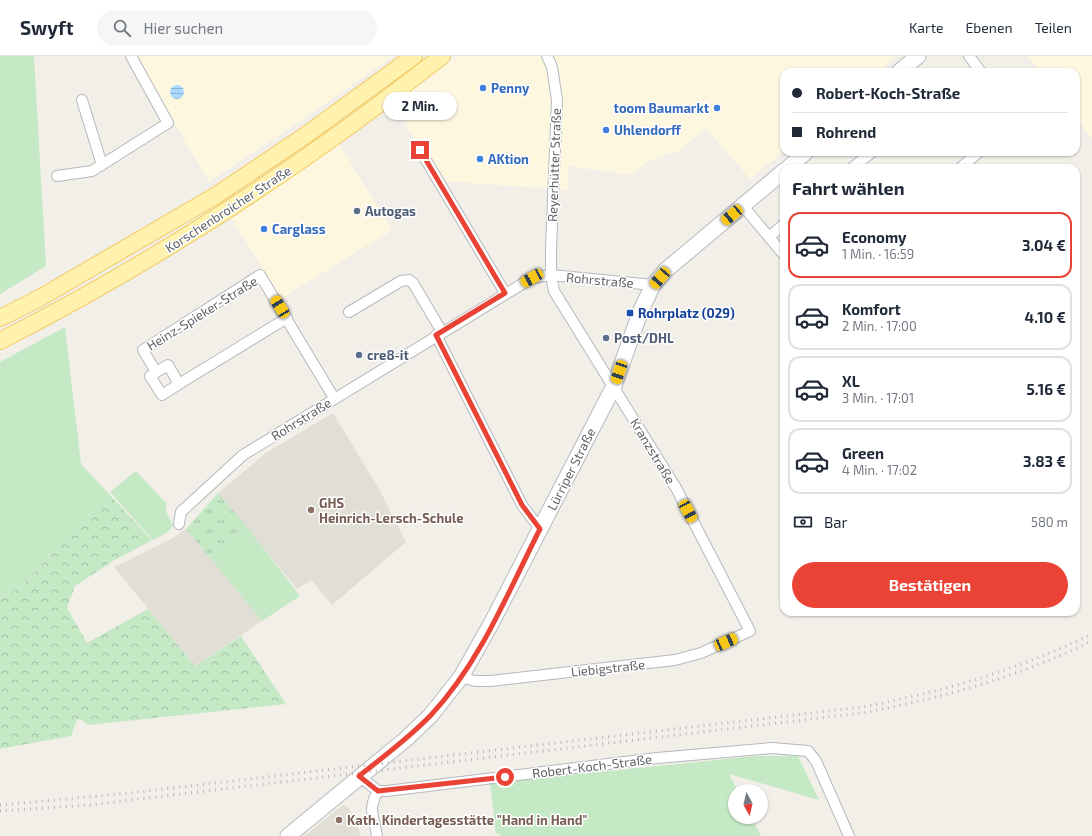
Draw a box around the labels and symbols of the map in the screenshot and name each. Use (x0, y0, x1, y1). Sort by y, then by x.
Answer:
place label: Penny (491, 80, 530, 96)
marker: Penny (478, 83, 488, 93)
callout: 2 Min. (383, 92, 457, 120)
place label: toom Baumarkt (614, 100, 710, 116)
marker: toom Baumarkt (712, 103, 722, 113)
street label: Reyerhütter Straße (544, 108, 564, 222)
place label: Uhlendorff (614, 122, 682, 138)
marker: Uhlendorff (601, 125, 611, 135)
route end (411, 141, 429, 159)
place label: AKtion (488, 151, 529, 167)
marker: AKtion (475, 154, 485, 164)
street label: Korschenbroicher Straße (162, 162, 294, 256)
place label: Autogas (365, 203, 416, 219)
car (719, 203, 745, 227)
marker: Autogas (352, 206, 362, 216)
place label: Carglass (272, 221, 326, 237)
marker: Carglass (259, 224, 269, 234)
car (648, 265, 672, 291)
car (519, 267, 545, 289)
street label: Rohrstraße (566, 269, 634, 291)
street label: Heinz-Spieker-Straße (144, 272, 260, 354)
car (269, 294, 291, 320)
place label: Rohrplatz (029) (638, 305, 735, 321)
marker: Rohrplatz (029) (625, 308, 635, 318)
place label: Post/DHL (614, 330, 674, 346)
marker: Post/DHL (601, 333, 611, 343)
place label: cre8-it (367, 347, 409, 363)
marker: cre8-it (354, 350, 364, 360)
car (609, 359, 629, 385)
street label: Rohrstraße (268, 394, 334, 444)
street label: Kranzstraße (627, 415, 679, 487)
street label: Lürriper Straße (543, 425, 599, 513)
place label: GHS Heinrich-Lersch-Schule (319, 495, 464, 526)
car (677, 498, 699, 524)
marker: GHS Heinrich-Lersch-Schule (306, 505, 316, 515)
car (713, 632, 739, 652)
street label: Liebigstraße (570, 656, 646, 680)
street label: Robert-Koch-Straße (531, 751, 653, 781)
route start (496, 768, 514, 786)
north arrow (728, 784, 768, 824)
place label: Kath. Kindertagesstätte "Hand in Hand" (347, 812, 588, 828)
marker: Kath. Kindertagesstätte "Hand in Hand" (334, 815, 344, 825)

